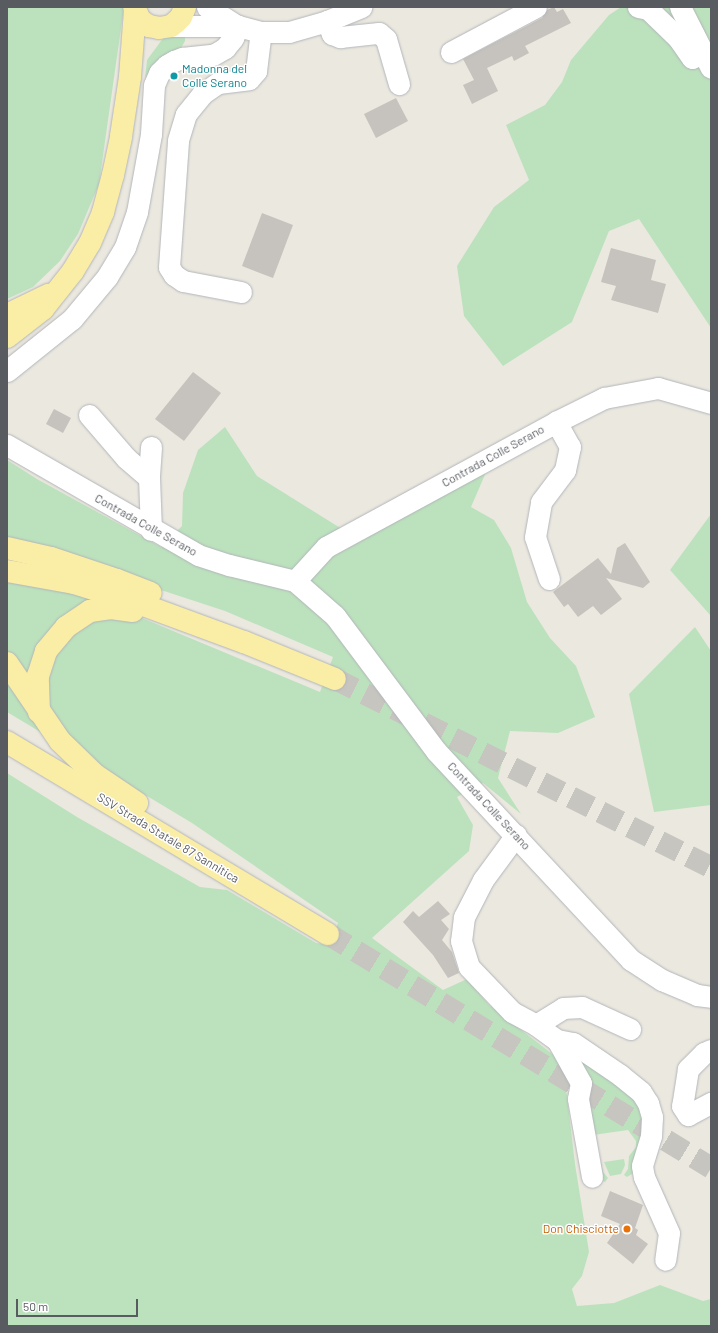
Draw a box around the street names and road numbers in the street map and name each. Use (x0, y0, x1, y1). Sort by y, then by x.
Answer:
street label: Contrada Colle Serano (439, 422, 547, 490)
street label: Contrada Colle Serano (92, 491, 200, 559)
street label: Contrada Colle Serano (444, 759, 534, 853)
street label: SSV Strada Statale 87 Sannitica (94, 790, 242, 886)

